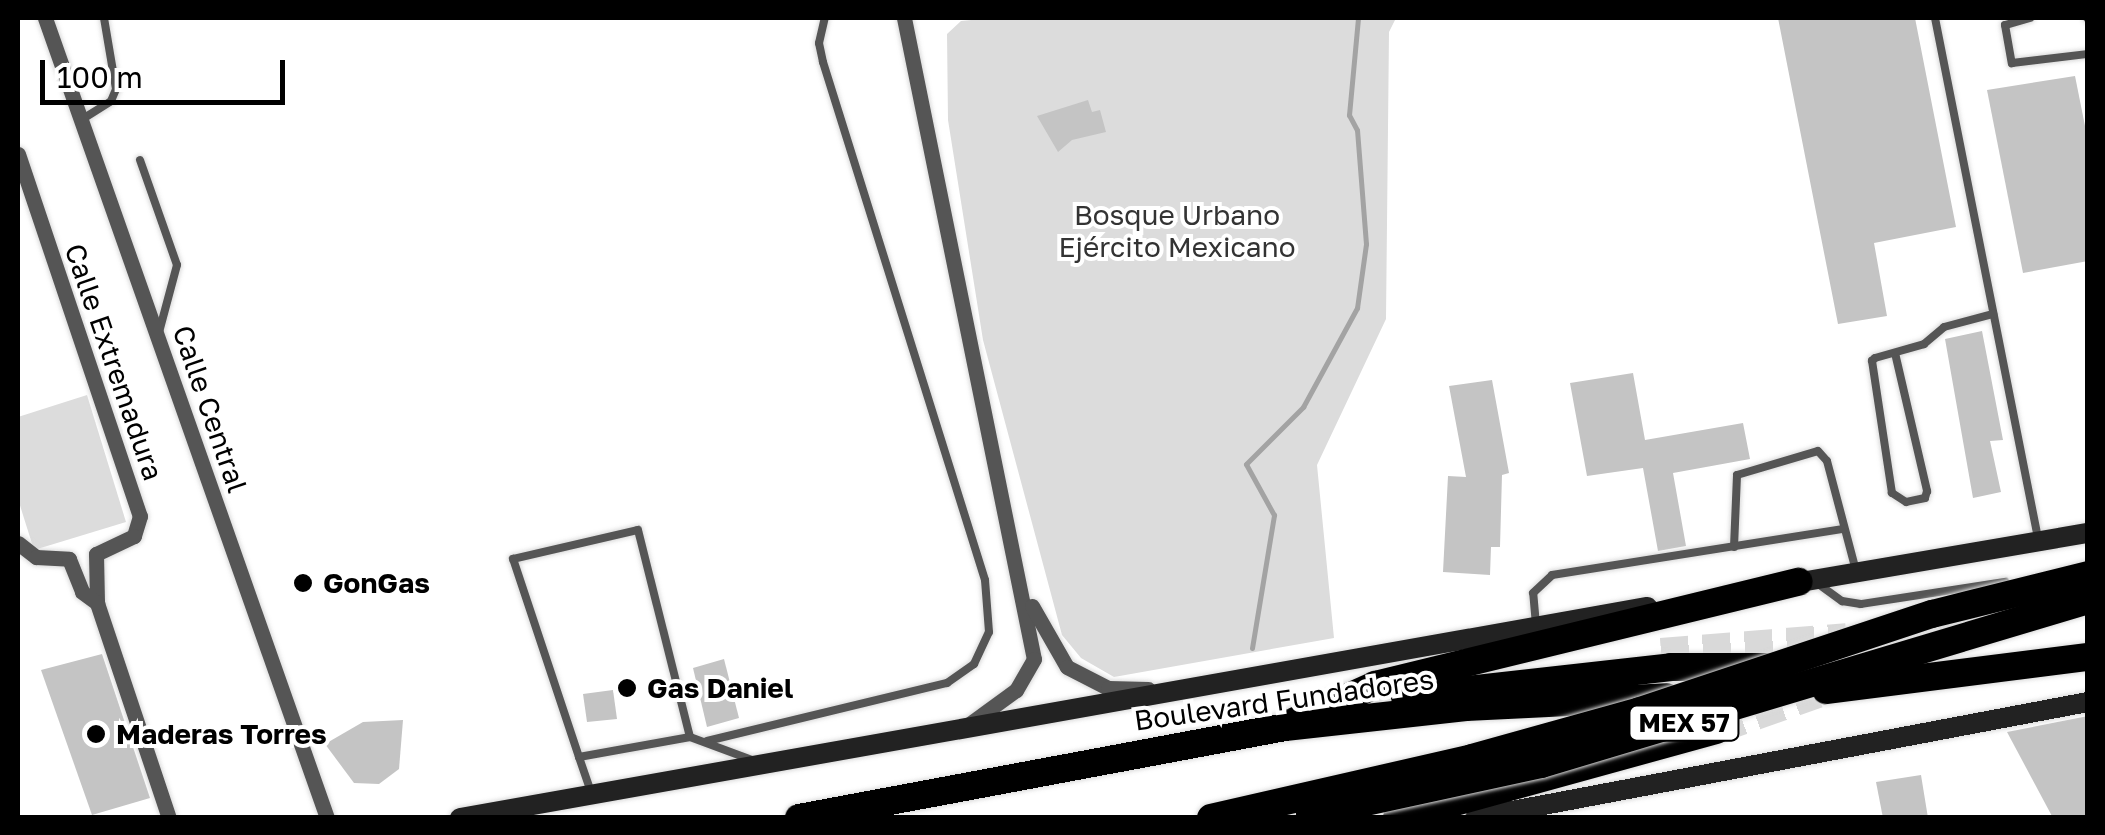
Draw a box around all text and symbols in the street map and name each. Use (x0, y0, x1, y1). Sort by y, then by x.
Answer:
scale bar (45, 40, 290, 102)
text: 100 m (57, 59, 143, 95)
park label: Bosque Urbano Ejército Mexicano (1059, 198, 1295, 264)
street label: Calle Extremadura (58, 239, 170, 485)
street label: Calle Central (166, 321, 254, 497)
place label: GonGas (323, 566, 430, 600)
marker: GonGas (292, 572, 314, 594)
street label: Boulevard Fundadores (1132, 662, 1436, 738)
place label: Gas Daniel (647, 671, 793, 705)
marker: Gas Daniel (616, 677, 638, 699)
road number: MEX 57 (1626, 703, 1742, 743)
place label: Maderas Torres (116, 717, 327, 751)
marker: Maderas Torres (85, 723, 107, 745)

